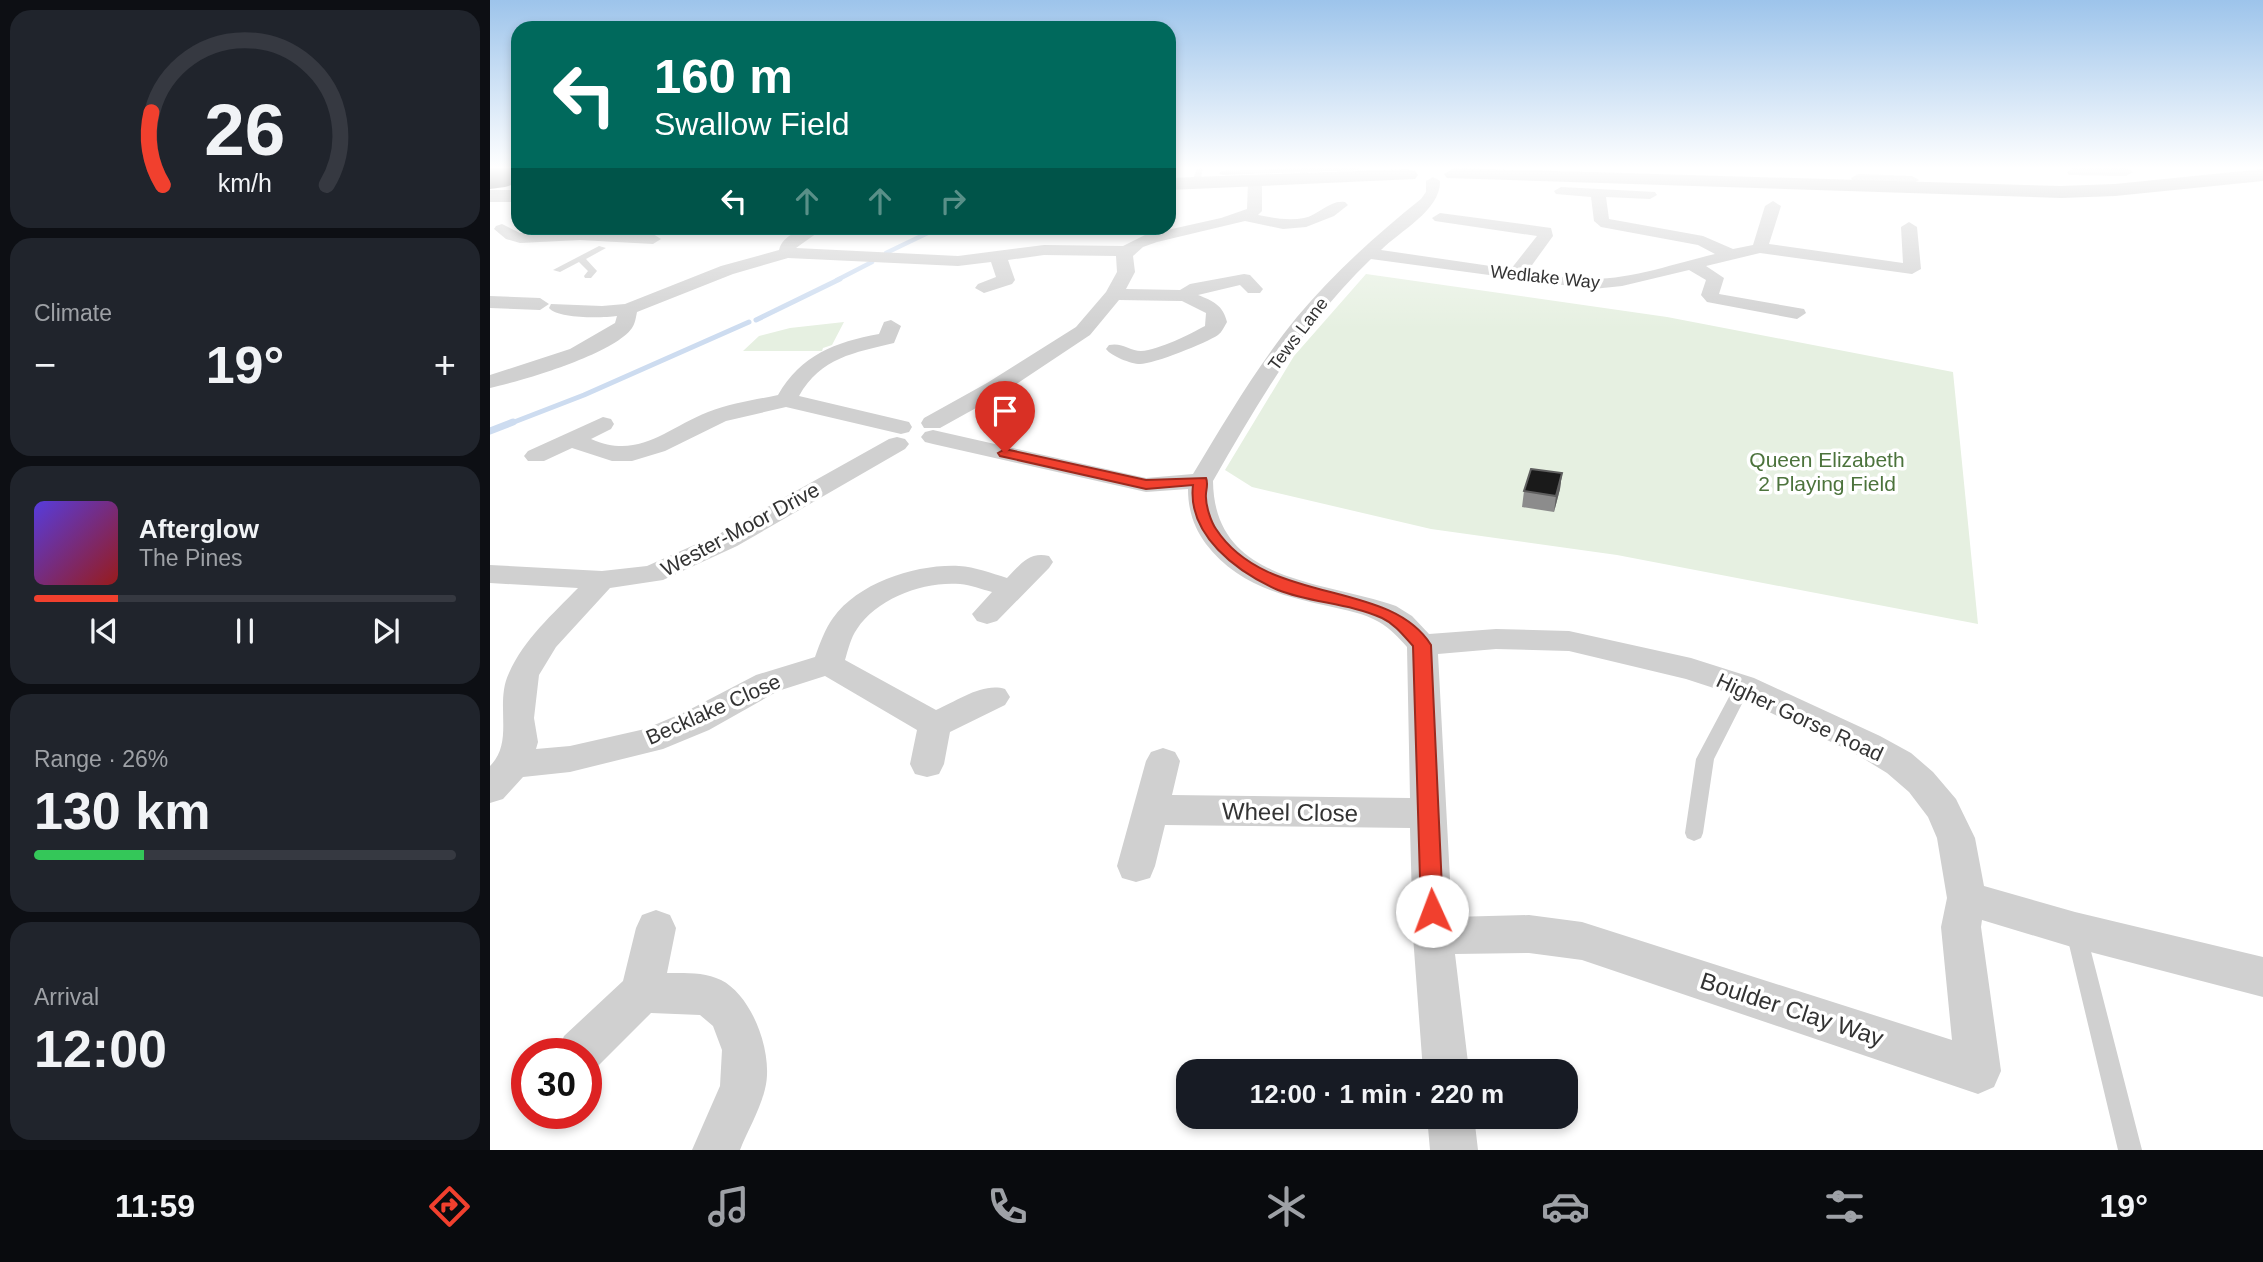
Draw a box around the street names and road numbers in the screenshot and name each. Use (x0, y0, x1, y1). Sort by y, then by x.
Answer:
street label: Wedlake Way (1489, 261, 1601, 293)
street label: Tews Lane (1264, 294, 1332, 374)
street label: Wester-Moor Drive (657, 478, 823, 580)
street label: Higher Gorse Road (1713, 668, 1887, 766)
street label: Becklake Close (642, 669, 784, 749)
street label: Wheel Close (1222, 797, 1358, 827)
street label: Boulder Clay Way (1697, 967, 1887, 1051)

